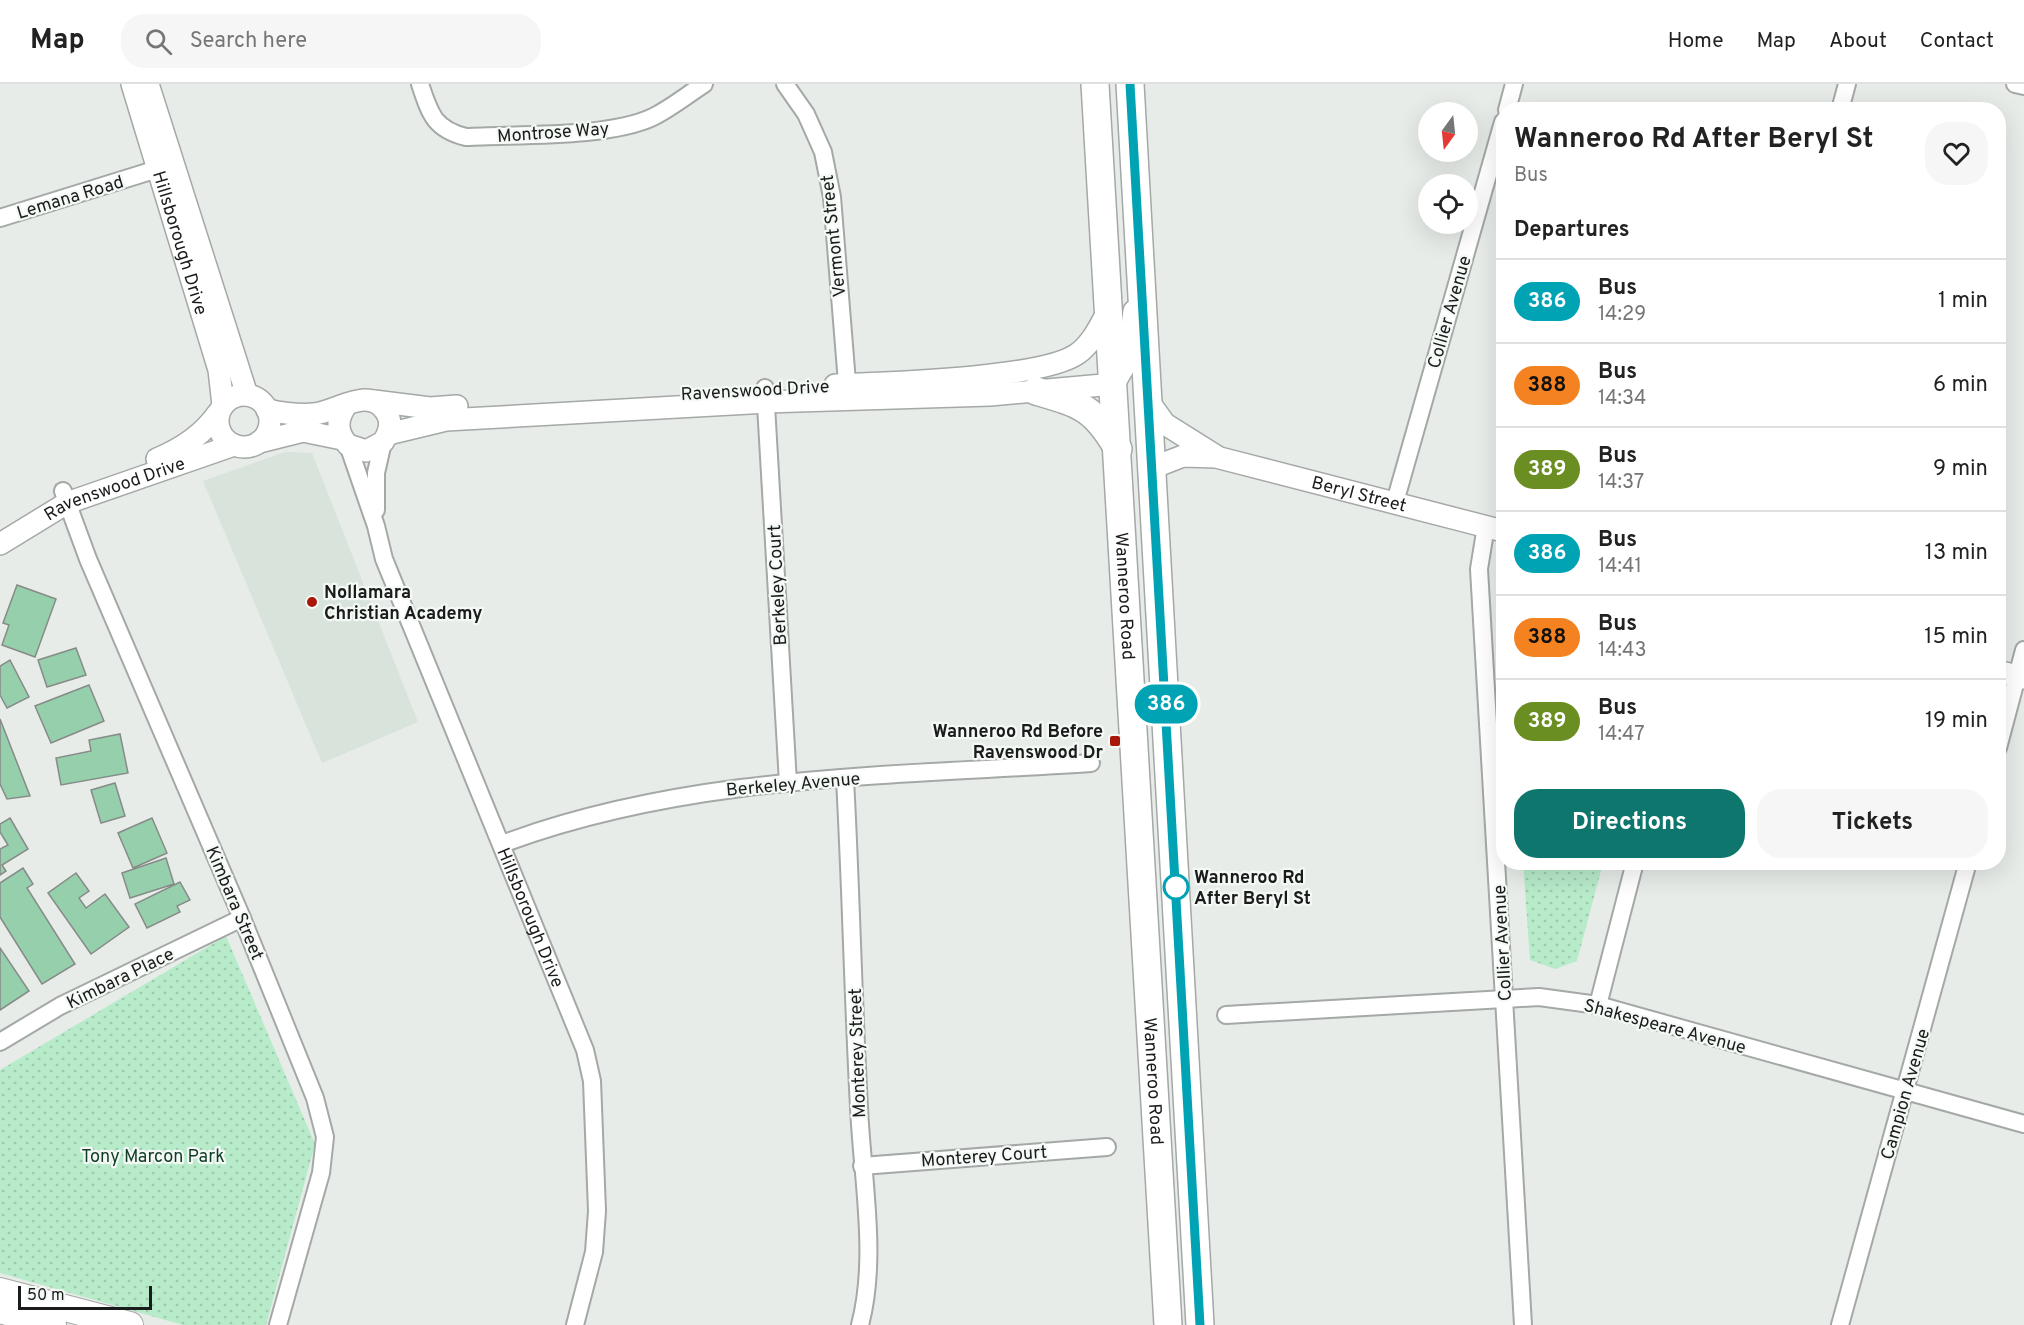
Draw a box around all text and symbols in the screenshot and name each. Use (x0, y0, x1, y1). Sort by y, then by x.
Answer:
search box (121, 14, 541, 68)
text: Map (30, 23, 85, 59)
icon: search (142, 25, 175, 58)
text: Search here (190, 28, 307, 55)
text: Home (1668, 28, 1724, 55)
text: Map (1757, 28, 1796, 55)
text: About (1829, 28, 1887, 55)
text: Contact (1920, 28, 1994, 55)
north arrow (1418, 102, 1478, 162)
map controls (1418, 102, 1478, 234)
street label: Montrose Way (496, 118, 610, 149)
text: Wanneroo Rd After Beryl St (1514, 122, 1874, 158)
button: heart (1925, 122, 1988, 185)
text: Bus (1514, 163, 1548, 189)
street label: Hillsborough Drive (146, 168, 212, 318)
street label: Lemana Road (14, 171, 127, 226)
street label: Vermont Street (817, 174, 852, 298)
button: locate (1418, 174, 1478, 234)
text: Departures (1514, 217, 1630, 244)
street label: Collier Avenue (1423, 253, 1478, 372)
text: Bus (1598, 275, 1637, 302)
text: 386 (1528, 288, 1566, 315)
text: 1 min (1938, 288, 1988, 315)
text: 14:29 (1598, 302, 1646, 328)
text: Bus (1598, 359, 1637, 386)
text: 388 (1527, 372, 1567, 399)
text: 6 min (1933, 372, 1988, 399)
street label: Ravenswood Drive (680, 376, 830, 407)
text: 14:34 (1598, 386, 1646, 412)
text: Bus (1598, 443, 1637, 470)
street label: Ravenswood Drive (40, 453, 188, 527)
text: 389 (1528, 456, 1566, 483)
text: 9 min (1933, 456, 1988, 483)
text: 14:37 (1598, 470, 1644, 496)
street label: Beryl Street (1309, 472, 1409, 519)
street label: Berkeley Court (764, 524, 793, 646)
text: Bus (1598, 527, 1637, 554)
street label: Wanneroo Road (1108, 532, 1139, 661)
text: 386 (1528, 540, 1566, 567)
text: 13 min (1925, 540, 1988, 567)
text: 14:41 (1598, 554, 1642, 580)
place label: Nollamara Christian Academy (324, 582, 483, 626)
marker: Nollamara Christian Academy (305, 595, 319, 609)
text: Bus (1598, 611, 1637, 638)
text: 388 (1527, 624, 1567, 651)
text: 15 min (1924, 624, 1988, 651)
text: 14:43 (1598, 638, 1646, 664)
line badge: 386 (1132, 684, 1200, 724)
text: 386 (1147, 691, 1185, 718)
text: Bus (1598, 695, 1637, 722)
text: 389 (1528, 708, 1566, 735)
text: 19 min (1925, 708, 1988, 735)
place label: Wanneroo Rd Before Ravenswood Dr (932, 721, 1104, 765)
text: 14:47 (1598, 722, 1645, 748)
marker: Wanneroo Rd Before Ravenswood Dr (1108, 734, 1122, 748)
street label: Berkeley Avenue (725, 768, 861, 803)
button: Directions (1514, 789, 1745, 858)
button: Tickets (1757, 789, 1988, 858)
street label: Kimbara Street (199, 843, 268, 964)
street label: Hillsborough Drive (490, 845, 568, 991)
place label: Wanneroo Rd After Beryl St (1194, 867, 1311, 911)
marker: Wanneroo Rd After Beryl St (1163, 874, 1189, 900)
street label: Collier Avenue (1489, 884, 1518, 1002)
street label: Kimbara Place (63, 943, 178, 1015)
street label: Monterey Street (845, 988, 872, 1118)
street label: Shakespeare Avenue (1581, 995, 1748, 1060)
street label: Wanneroo Road (1137, 1017, 1167, 1146)
street label: Campion Avenue (1877, 1026, 1936, 1163)
street label: Monterey Court (920, 1142, 1048, 1173)
park label: Tony Marcon Park (81, 1146, 225, 1169)
scale bar (18, 1283, 152, 1310)
text: 50 m (27, 1286, 65, 1306)

